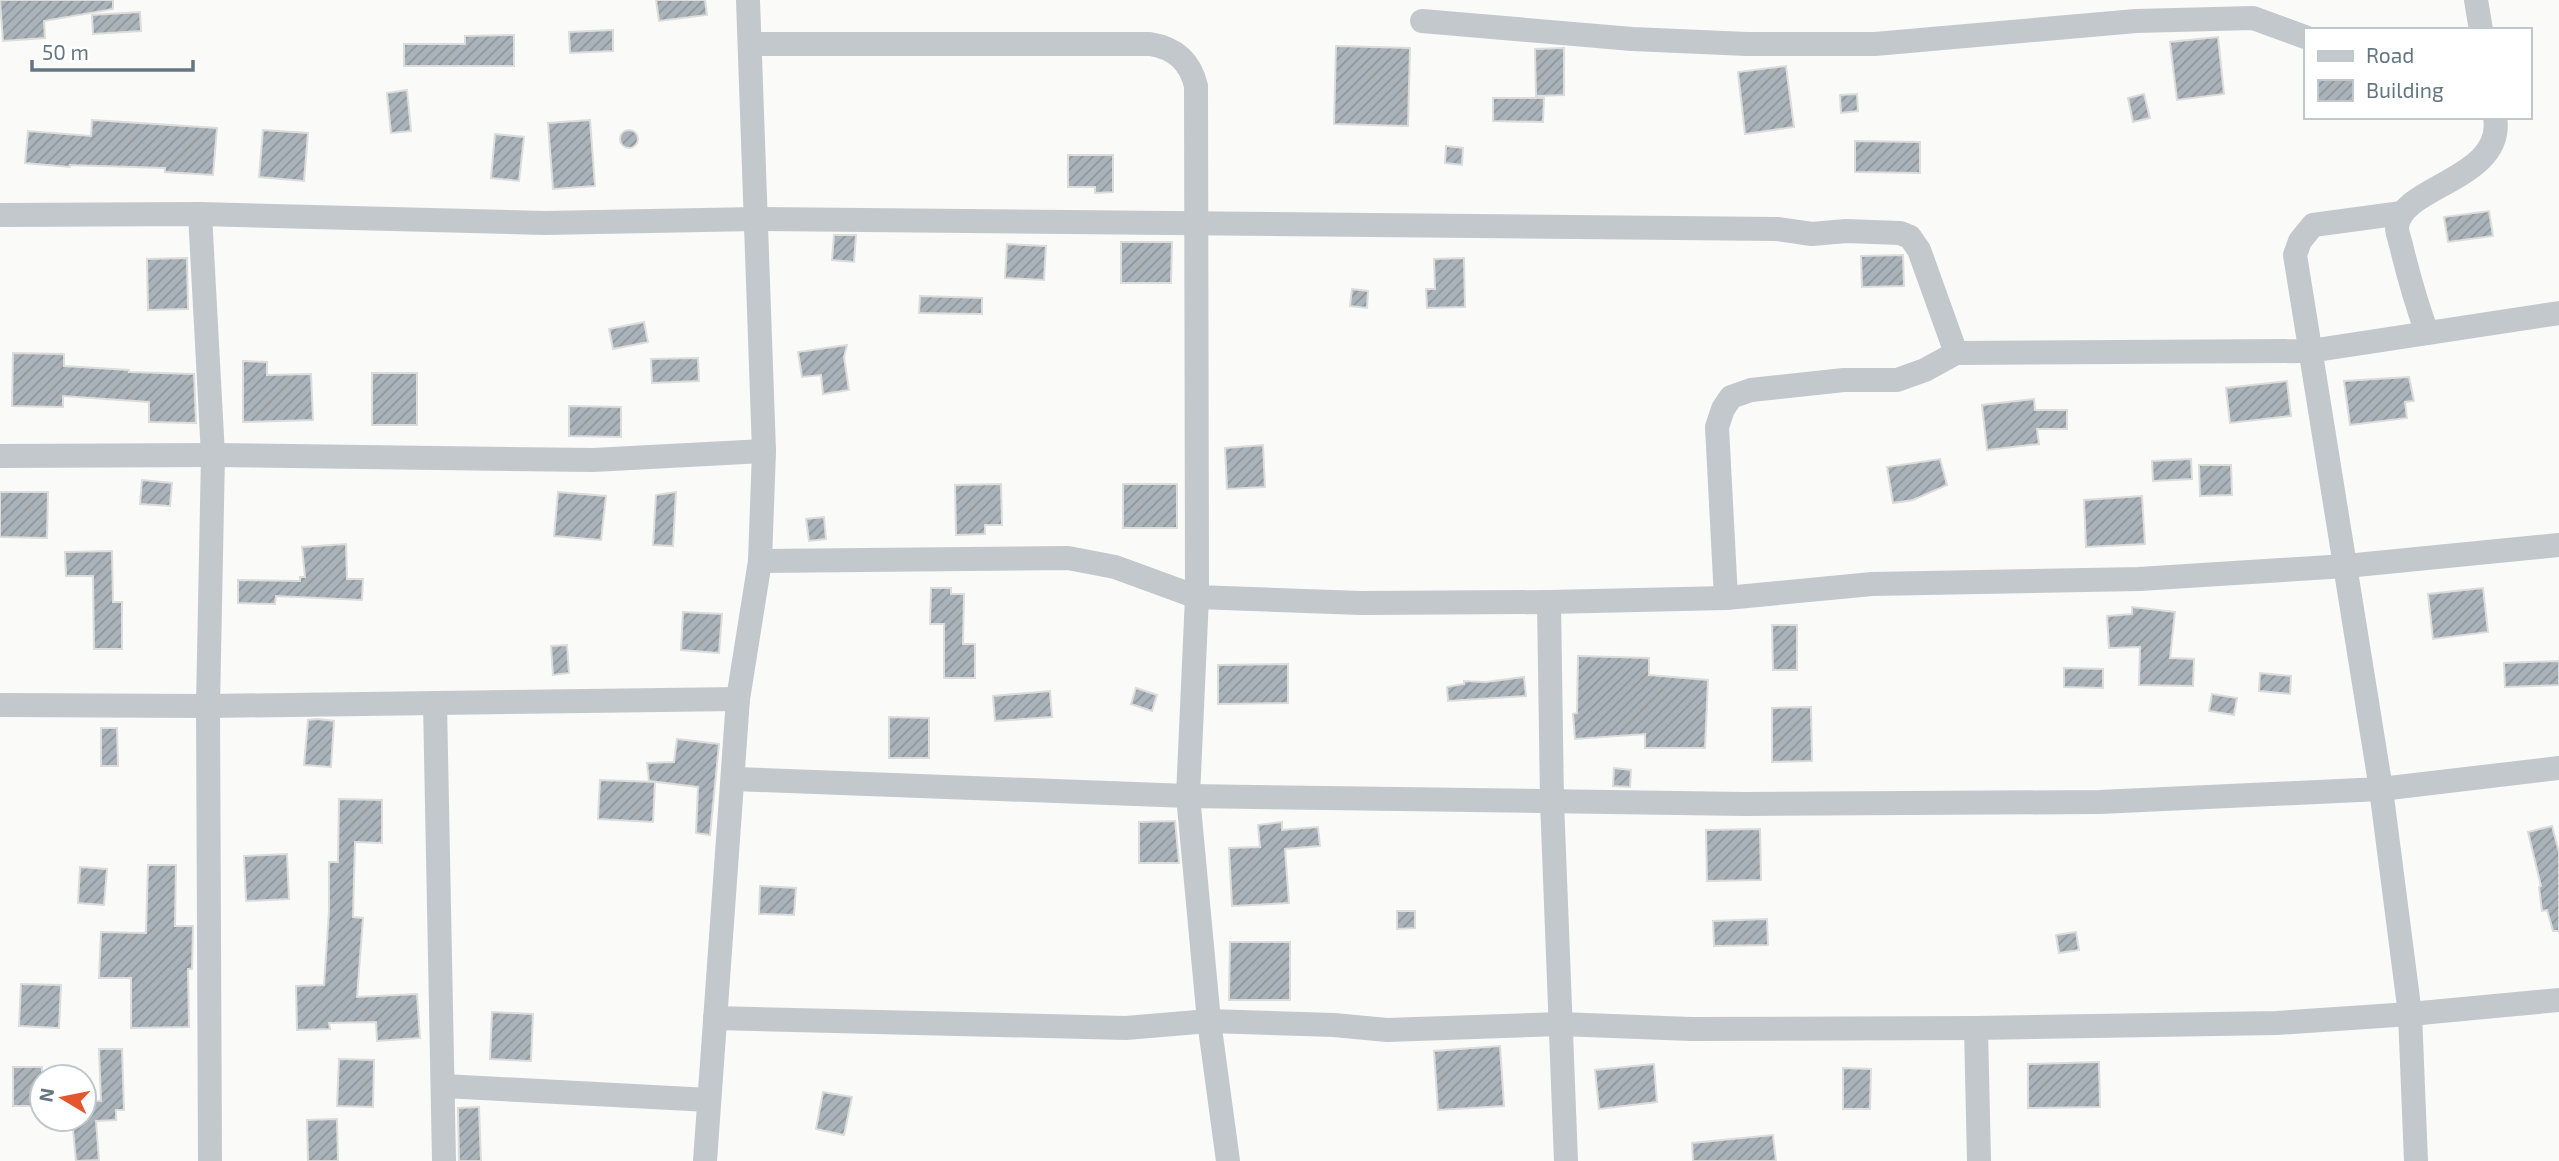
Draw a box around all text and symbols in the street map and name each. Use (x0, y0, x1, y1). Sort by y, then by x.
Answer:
scale bar (32, 28, 192, 72)
legend (2304, 28, 2531, 119)
text: 50 m (42, 39, 89, 64)
text: Road (2366, 42, 2414, 67)
text: Building (2366, 77, 2444, 102)
north arrow (28, 1063, 98, 1133)
text: N (33, 1086, 58, 1104)

